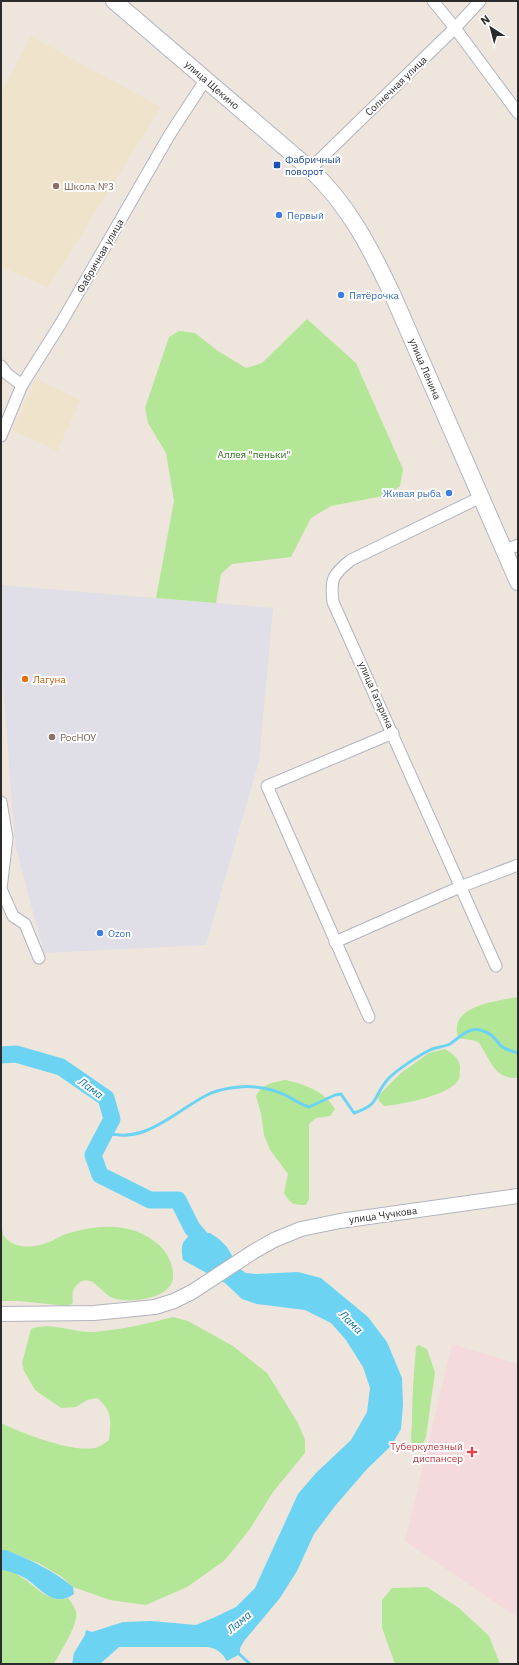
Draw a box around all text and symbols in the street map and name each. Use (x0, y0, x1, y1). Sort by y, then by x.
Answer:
north arrow (471, 8, 511, 48)
text: N (478, 12, 492, 28)
street label: Солнечная улица (362, 53, 430, 119)
street label: улица Щекино (182, 58, 242, 113)
place label: Фабричный поворот (285, 153, 341, 178)
marker: Фабричный поворот (272, 160, 282, 170)
place label: Школа №3 (64, 180, 114, 193)
marker: Школа №3 (51, 181, 61, 191)
place label: Первый (287, 209, 324, 222)
marker: Первый (274, 210, 284, 220)
street label: Фабричная улица (74, 216, 127, 295)
place label: Пятёрочка (349, 289, 400, 302)
marker: Пятёрочка (336, 290, 346, 300)
street label: улица Ленина (406, 336, 444, 402)
park label: Аллея "пеньки" (217, 448, 291, 461)
place label: Живая рыба (383, 487, 442, 500)
marker: Живая рыба (444, 488, 454, 498)
street label: улица Гагарина (355, 659, 397, 731)
place label: Лагуна (33, 673, 66, 686)
marker: Лагуна (20, 674, 30, 684)
place label: РосНОУ (60, 731, 96, 744)
marker: РосНОУ (47, 732, 57, 742)
place label: Ozon (108, 927, 131, 940)
marker: Ozon (95, 928, 105, 938)
water label: Лама (75, 1074, 106, 1102)
street label: улица Чучкова (348, 1204, 419, 1226)
water label: Лама (336, 1307, 366, 1337)
place label: Туберкулезный диспансер (390, 1440, 463, 1465)
marker: Туберкулезный диспансер (466, 1446, 478, 1458)
water label: Лама (223, 1608, 254, 1637)

